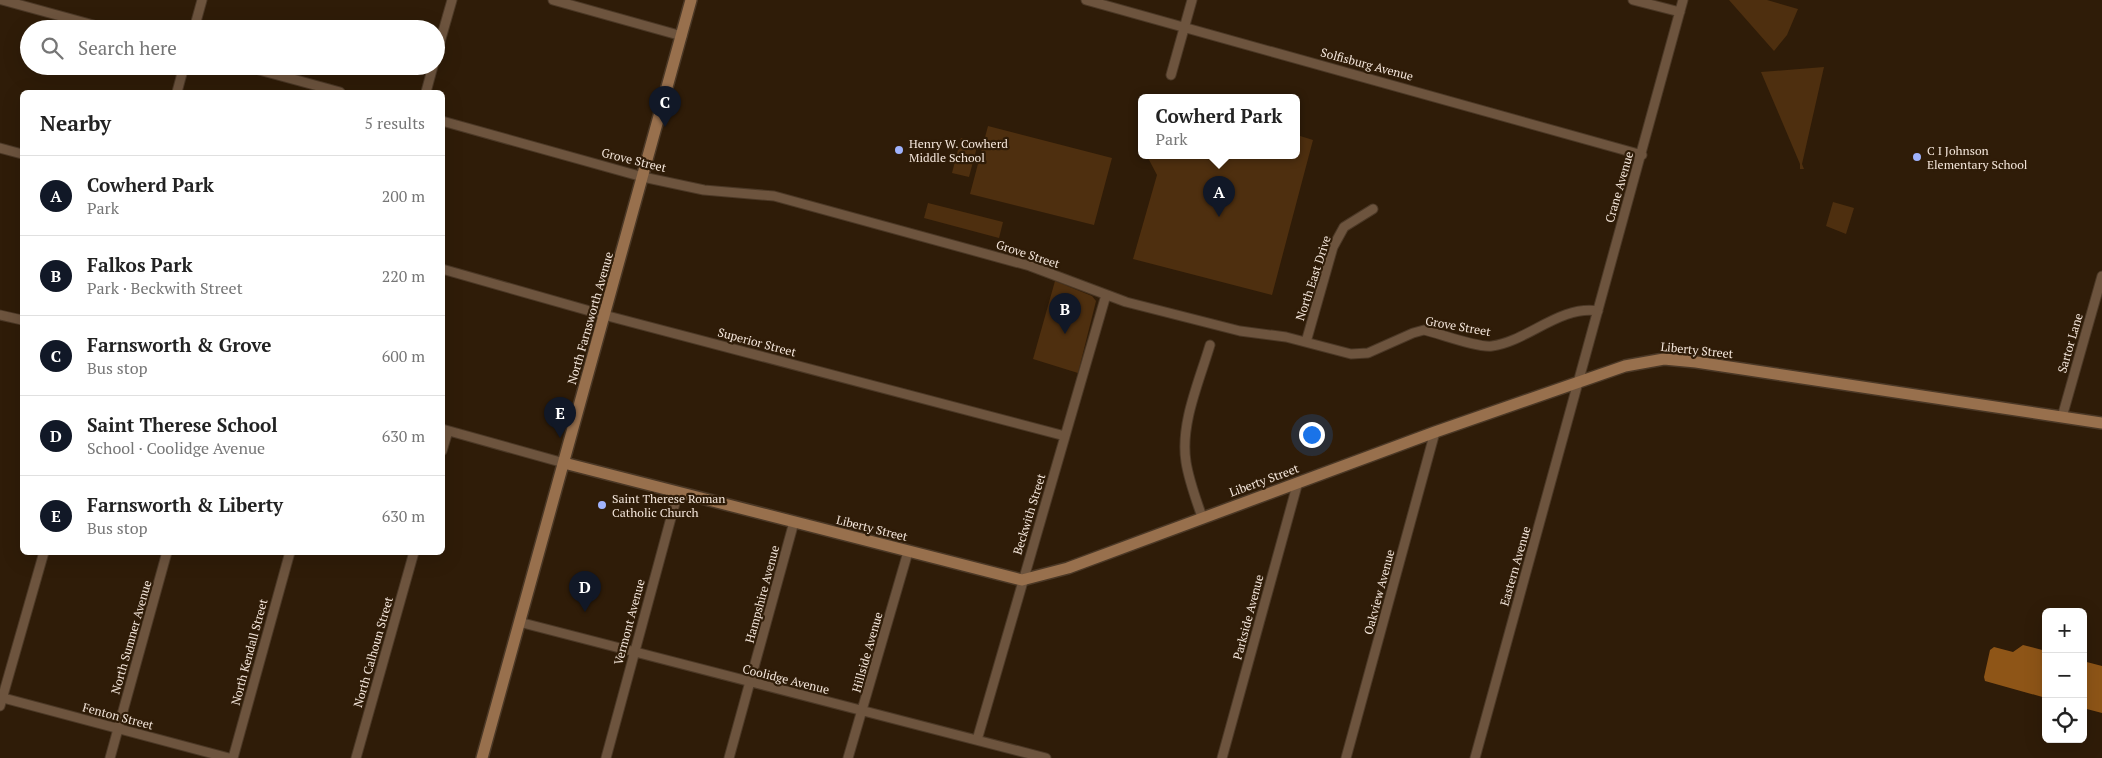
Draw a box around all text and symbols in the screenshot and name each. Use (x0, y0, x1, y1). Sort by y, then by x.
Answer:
search box (20, 20, 445, 75)
icon: search (38, 34, 66, 62)
text: Search here (78, 35, 177, 60)
street label: Solfisburg Avenue (1319, 44, 1415, 84)
pin: C (649, 86, 681, 127)
popup (1138, 94, 1300, 159)
text: Cowherd Park (1156, 103, 1282, 128)
text: Nearby (40, 109, 111, 137)
text: 5 results (365, 112, 425, 134)
text: Park (1156, 128, 1188, 150)
place label: Henry W. Cowherd Middle School (909, 136, 1008, 165)
place label: C I Johnson Elementary School (1927, 143, 2028, 172)
marker: Henry W. Cowherd Middle School (893, 144, 905, 156)
street label: Grove Street (600, 145, 668, 175)
street label: Crane Avenue (1602, 150, 1636, 224)
marker: C I Johnson Elementary School (1911, 151, 1923, 163)
text: Cowherd Park (87, 172, 214, 197)
pin: A (1203, 176, 1235, 217)
text: A (50, 185, 62, 207)
text: 200 m (382, 185, 425, 207)
text: Park (87, 197, 119, 219)
street label: North East Drive (1292, 234, 1334, 322)
street label: Grove Street (994, 237, 1062, 272)
street label: North Farnsworth Avenue (564, 250, 616, 386)
text: Falkos Park (87, 252, 193, 277)
text: B (51, 265, 61, 287)
text: 220 m (382, 265, 425, 287)
text: Park · Beckwith Street (87, 277, 243, 299)
pin: B (1049, 293, 1081, 334)
street label: Sartor Lane (2054, 311, 2086, 375)
street label: Grove Street (1424, 313, 1492, 339)
street label: Superior Street (716, 324, 798, 360)
text: Farnsworth & Grove (87, 332, 272, 357)
street label: Liberty Street (1660, 339, 1735, 361)
text: C (51, 345, 61, 367)
text: 600 m (382, 345, 425, 367)
text: Bus stop (87, 357, 148, 379)
pin: E (544, 397, 576, 438)
text: Saint Therese School (87, 412, 278, 437)
your location (1299, 422, 1325, 448)
text: D (50, 425, 62, 447)
text: 630 m (382, 425, 425, 447)
text: School · Coolidge Avenue (87, 437, 265, 459)
street label: Liberty Street (1227, 460, 1301, 500)
street label: Beckwith Street (1010, 471, 1049, 556)
place label: Saint Therese Roman Catholic Church (612, 491, 726, 520)
text: Farnsworth & Liberty (87, 492, 283, 517)
marker: Saint Therese Roman Catholic Church (596, 499, 608, 511)
text: E (51, 505, 61, 527)
text: 630 m (382, 505, 425, 527)
street label: Liberty Street (835, 512, 910, 544)
text: Bus stop (87, 517, 148, 539)
street label: Eastern Avenue (1496, 524, 1534, 608)
street label: Hampshire Avenue (742, 544, 782, 644)
street label: Oakview Avenue (1360, 548, 1398, 636)
pin: D (569, 571, 601, 612)
street label: Parkside Avenue (1229, 573, 1267, 661)
street label: Vermont Avenue (610, 577, 648, 667)
street label: North Sumner Avenue (108, 578, 154, 696)
street label: North Calhoun Street (350, 594, 396, 709)
street label: North Kendall Street (228, 597, 271, 707)
map controls (2042, 608, 2087, 743)
button: + (2042, 608, 2087, 653)
street label: Hillside Avenue (848, 610, 886, 694)
button: − (2042, 653, 2087, 698)
street label: Coolidge Avenue (741, 661, 831, 697)
button: locate (2042, 698, 2087, 743)
street label: Fenton Street (81, 699, 156, 733)

